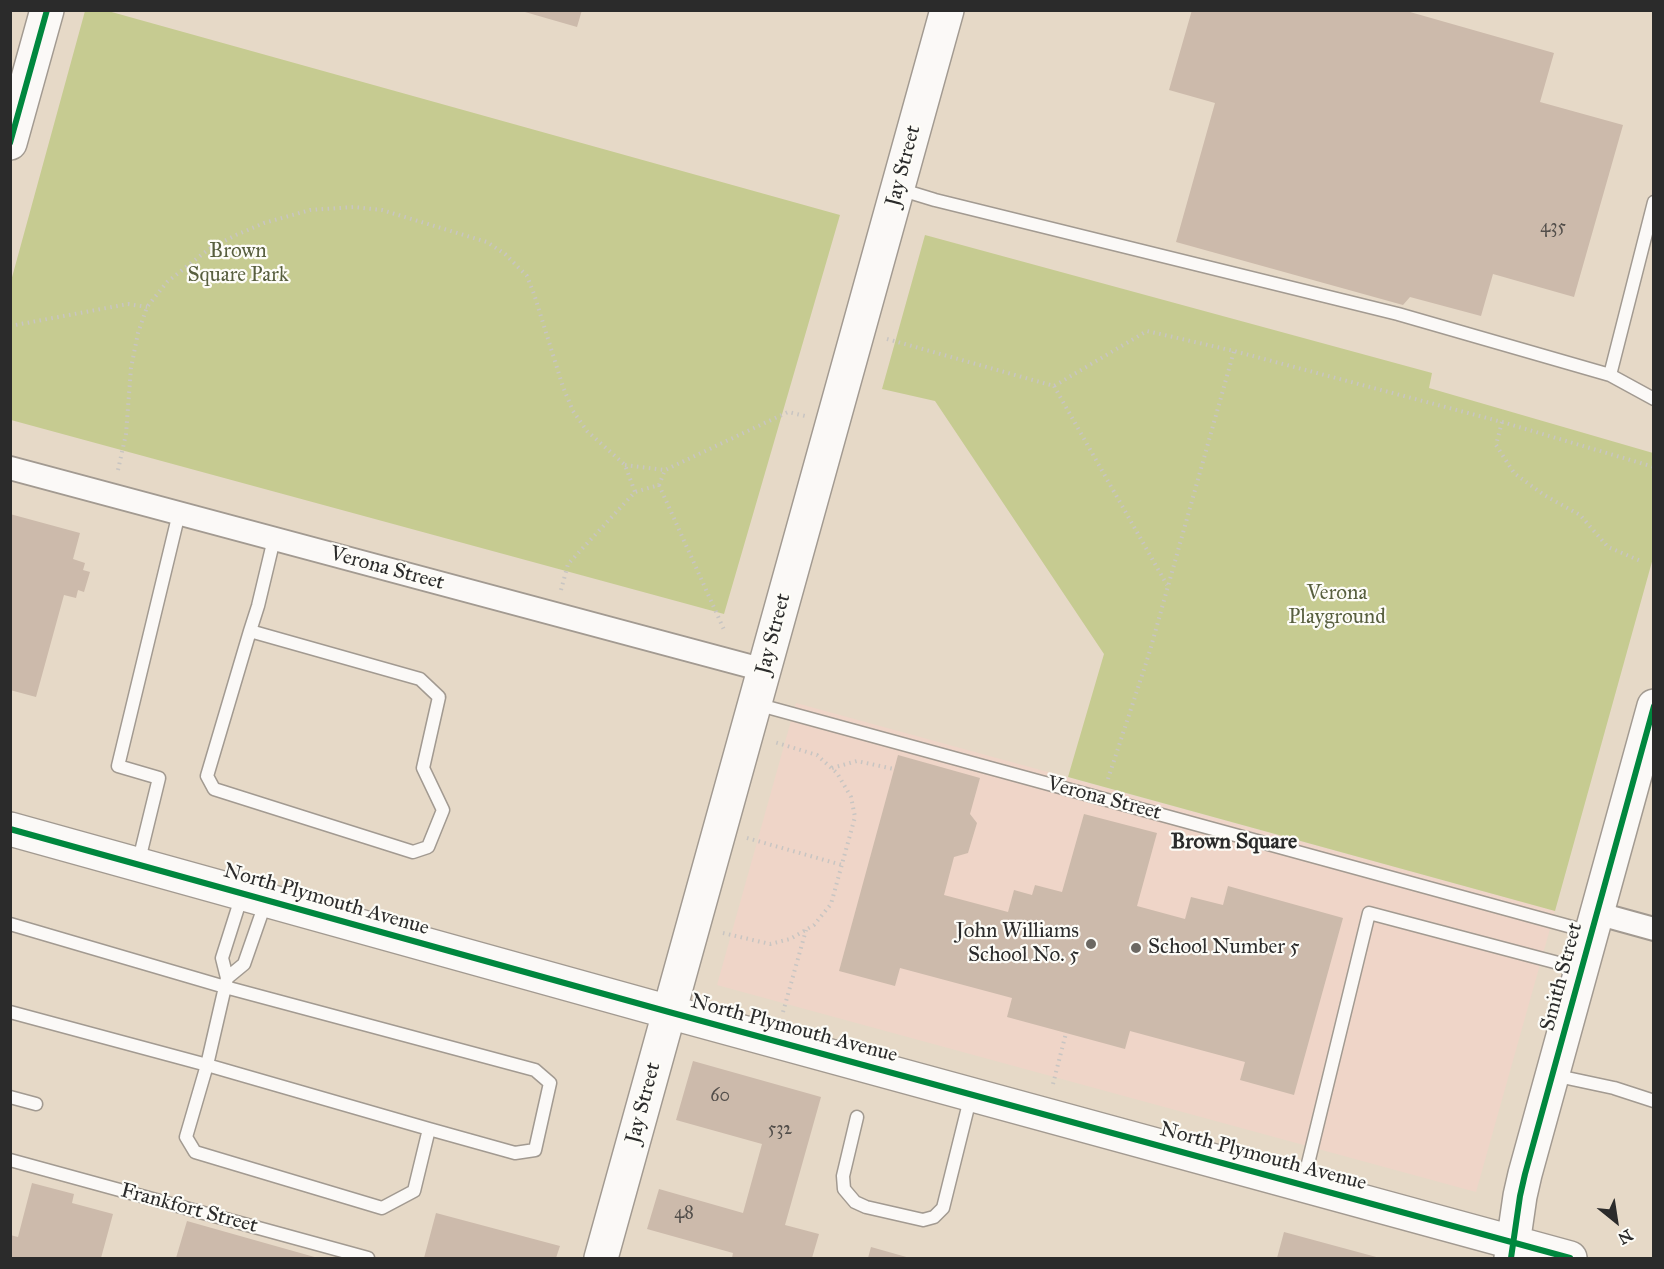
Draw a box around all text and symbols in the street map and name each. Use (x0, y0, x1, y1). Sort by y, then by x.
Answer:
street label: Jay Street (881, 123, 927, 209)
house number: 435 (1540, 217, 1566, 239)
park label: Brown Square Park (187, 239, 289, 289)
street label: Verona Street (327, 542, 447, 596)
park label: Verona Playground (1288, 581, 1386, 631)
street label: Jay Street (751, 591, 797, 677)
street label: Verona Street (1044, 772, 1164, 826)
district label: Brown Square (1171, 830, 1297, 856)
street label: North Plymouth Avenue (220, 859, 432, 941)
place label: John Williams School No. 5 (956, 919, 1079, 969)
street label: Smith Street (1535, 920, 1589, 1034)
place label: School Number 5 (1148, 935, 1299, 961)
marker: John Williams School No. 5 (1084, 937, 1098, 951)
marker: School Number 5 (1129, 941, 1143, 955)
street label: North Plymouth Avenue (688, 989, 900, 1069)
street label: Jay Street (621, 1060, 667, 1146)
house number: 60 (710, 1086, 730, 1108)
street label: North Plymouth Avenue (1157, 1117, 1369, 1197)
house number: 532 (768, 1119, 792, 1141)
street label: Frankfort Street (118, 1179, 260, 1239)
north arrow (1586, 1191, 1646, 1251)
house number: 48 (674, 1203, 694, 1225)
text: N (1615, 1225, 1636, 1249)

